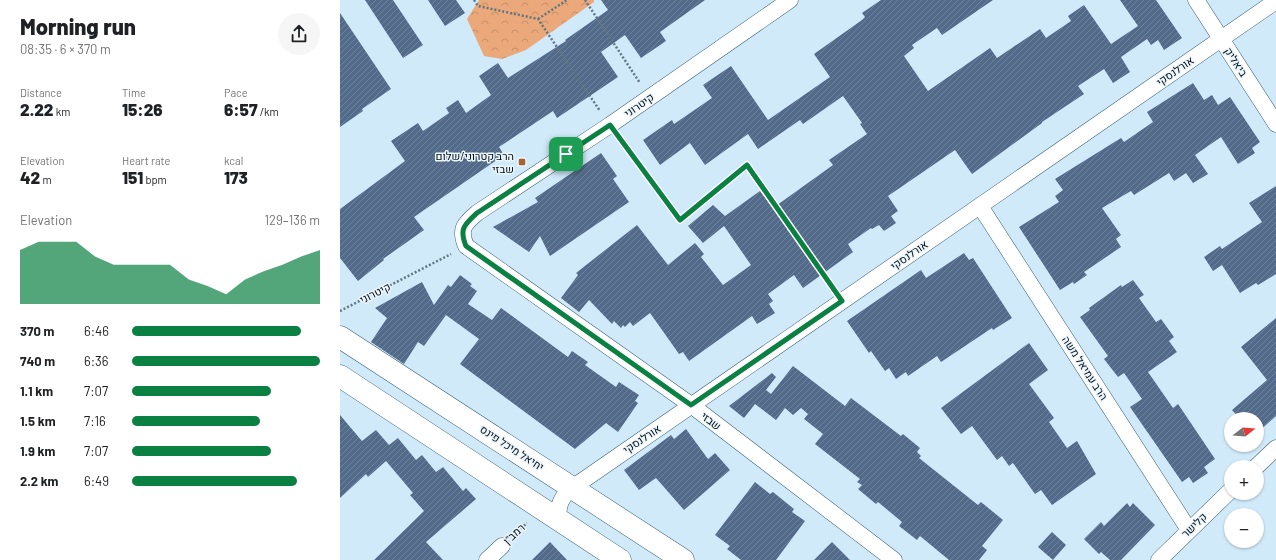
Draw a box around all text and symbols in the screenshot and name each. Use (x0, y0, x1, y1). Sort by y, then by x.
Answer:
text: Morning run (20, 13, 136, 39)
button: share (278, 13, 320, 55)
text: 08:35 · 6 × 370 m (20, 41, 111, 57)
street label: ביאליק (1222, 45, 1251, 79)
street label: אורלנסקי (1154, 53, 1196, 88)
text: Distance (20, 86, 62, 99)
text: Time (122, 86, 146, 99)
text: Pace (224, 86, 248, 99)
street label: קיטרוני (622, 90, 656, 119)
text: 2.22 (20, 99, 54, 119)
text: 15:26 (122, 99, 163, 119)
text: 6:57 (224, 99, 257, 119)
text: km (54, 105, 70, 118)
text: /km (257, 105, 279, 118)
pin (549, 137, 583, 171)
icon: arrive (555, 143, 577, 165)
place label: הרב קטרוני/שלום שבזי (436, 149, 514, 175)
text: Elevation (20, 154, 64, 167)
text: Heart rate (122, 154, 170, 167)
text: kcal (224, 154, 243, 167)
marker: הרב קטרוני/שלום שבזי (517, 157, 527, 167)
text: 42 (20, 167, 40, 187)
text: 151 (122, 167, 143, 187)
text: 173 (224, 167, 248, 187)
text: m (40, 173, 52, 186)
text: bpm (143, 173, 167, 186)
text: Elevation (20, 212, 72, 228)
text: 129–136 m (265, 212, 320, 228)
street label: אורלנסקי (888, 237, 930, 272)
street label: קיטרוני (357, 279, 392, 306)
text: 370 m (20, 323, 54, 339)
text: 6:46 (84, 323, 109, 339)
street label: הרב עמיאל משה (1060, 333, 1111, 402)
text: 740 m (20, 353, 55, 369)
text: 6:36 (84, 353, 109, 369)
text: 1.1 km (20, 383, 53, 399)
text: 7:07 (84, 383, 108, 399)
street label: שבזי (699, 409, 724, 432)
north arrow (1224, 412, 1264, 452)
map controls (1224, 412, 1264, 548)
text: 1.5 km (20, 413, 56, 429)
text: 7:16 (84, 413, 106, 429)
street label: אורלנסקי (620, 421, 663, 456)
street label: יחיאל מיכל פינס (478, 422, 547, 473)
text: 1.9 km (20, 443, 55, 459)
text: 7:07 (84, 443, 108, 459)
button: + (1224, 460, 1264, 500)
text: 2.2 km (20, 473, 58, 489)
text: 6:49 (84, 473, 109, 489)
button: − (1224, 508, 1264, 548)
street label: קלישר (1178, 510, 1209, 540)
street label: רמב"ן (500, 521, 527, 547)

